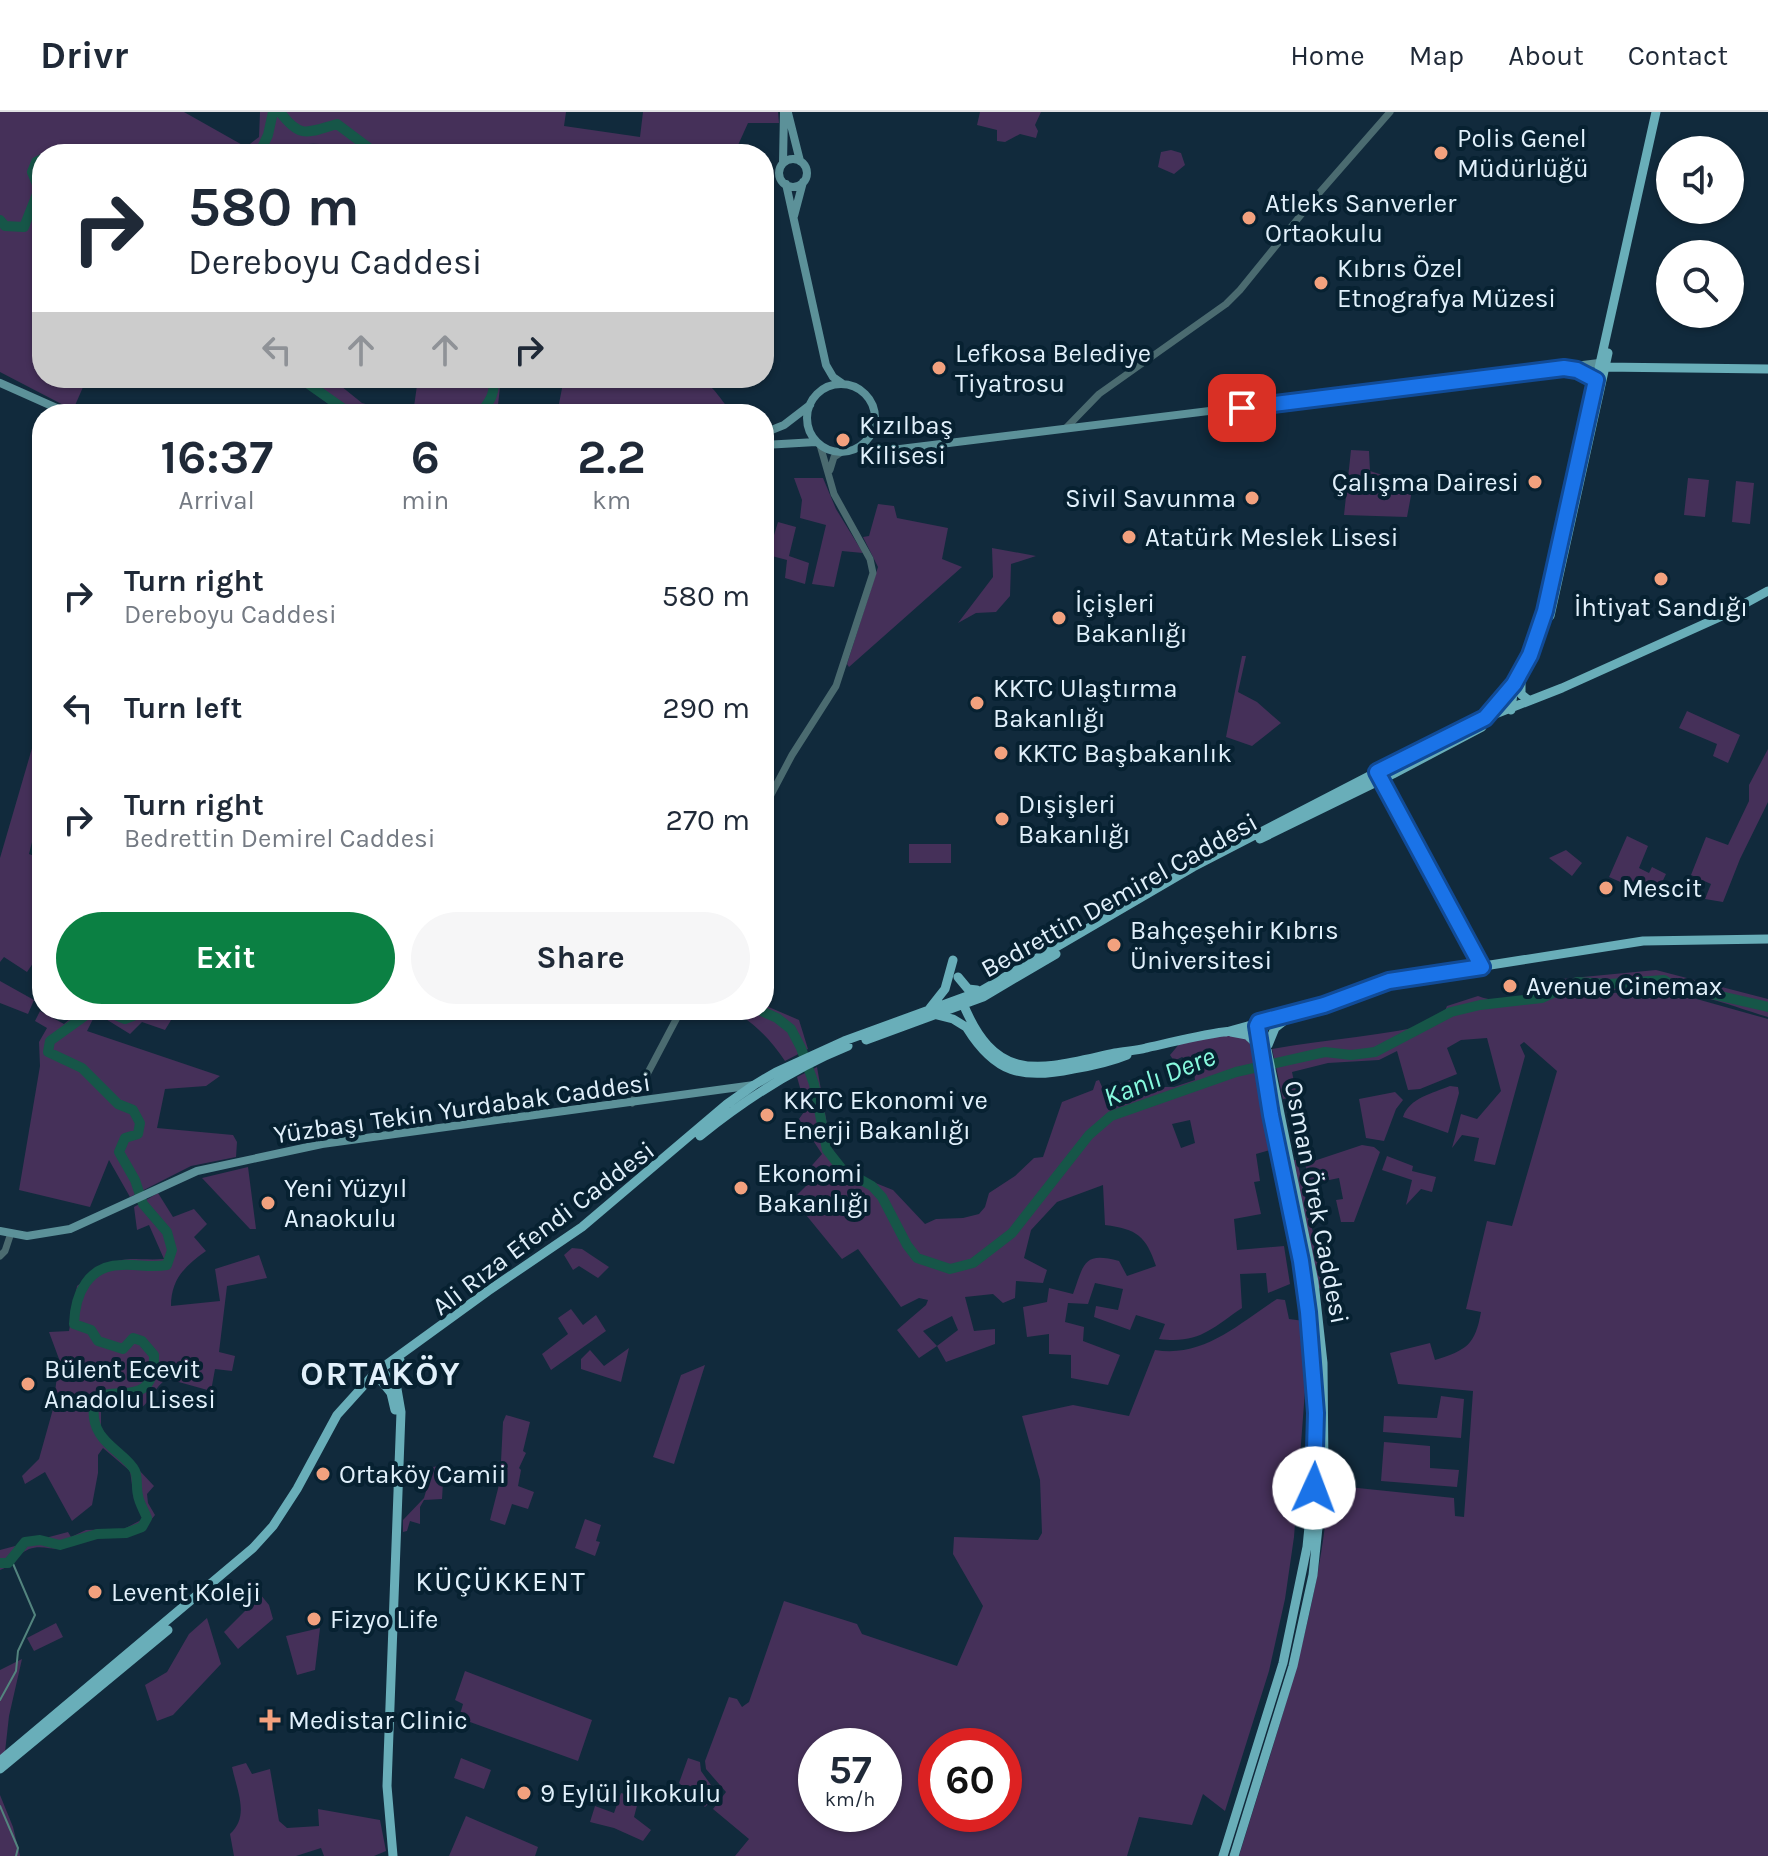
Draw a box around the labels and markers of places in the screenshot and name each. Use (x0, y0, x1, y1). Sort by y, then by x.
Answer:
place label: Polis Genel Müdürlüğü (1457, 123, 1589, 184)
marker: Polis Genel Müdürlüğü (1432, 144, 1450, 162)
place label: Atleks Sanverler Ortaokulu (1265, 188, 1457, 249)
marker: Atleks Sanverler Ortaokulu (1240, 209, 1258, 227)
place label: Kıbrıs Özel Etnografya Müzesi (1337, 253, 1556, 314)
marker: Kıbrıs Özel Etnografya Müzesi (1312, 274, 1330, 292)
place label: Lefkosa Belediye Tiyatrosu (955, 338, 1151, 399)
marker: Lefkosa Belediye Tiyatrosu (930, 359, 948, 377)
pin (1208, 374, 1276, 442)
place label: Kızılbaş Kilisesi (859, 410, 953, 471)
marker: Kızılbaş Kilisesi (834, 431, 852, 449)
place label: Çalışma Dairesi (1332, 467, 1519, 498)
marker: Çalışma Dairesi (1526, 473, 1544, 491)
place label: Sivil Savunma (1065, 483, 1236, 514)
marker: Sivil Savunma (1243, 489, 1261, 507)
place label: Atatürk Meslek Lisesi (1145, 522, 1399, 553)
marker: Atatürk Meslek Lisesi (1120, 528, 1138, 546)
marker: İhtiyat Sandığı (1652, 570, 1670, 588)
place label: İçişleri Bakanlığı (1075, 588, 1188, 649)
place label: İhtiyat Sandığı (1574, 592, 1748, 623)
marker: İçişleri Bakanlığı (1050, 609, 1068, 627)
place label: KKTC Ulaştırma Bakanlığı (993, 673, 1178, 734)
marker: KKTC Ulaştırma Bakanlığı (968, 694, 986, 712)
place label: KKTC Başbakanlık (1017, 738, 1232, 769)
marker: KKTC Başbakanlık (992, 744, 1010, 762)
place label: Dışişleri Bakanlığı (1018, 789, 1131, 850)
marker: Dışişleri Bakanlığı (993, 810, 1011, 828)
place label: Mescit (1622, 873, 1702, 904)
marker: Mescit (1597, 879, 1615, 897)
place label: Bahçeşehir Kıbrıs Üniversitesi (1130, 915, 1339, 976)
marker: Bahçeşehir Kıbrıs Üniversitesi (1105, 936, 1123, 954)
place label: Avenue Cinemax (1526, 971, 1722, 1002)
marker: Avenue Cinemax (1501, 977, 1519, 995)
place label: KKTC Ekonomi ve Enerji Bakanlığı (783, 1085, 988, 1146)
marker: KKTC Ekonomi ve Enerji Bakanlığı (758, 1106, 776, 1124)
place label: Ekonomi Bakanlığı (757, 1158, 870, 1219)
place label: Yeni Yüzyıl Anaokulu (284, 1173, 407, 1234)
marker: Ekonomi Bakanlığı (732, 1179, 750, 1197)
marker: Yeni Yüzyıl Anaokulu (259, 1194, 277, 1212)
place label: Bülent Ecevit Anadolu Lisesi (44, 1354, 216, 1415)
marker: Bülent Ecevit Anadolu Lisesi (19, 1375, 37, 1393)
place label: Ortaköy Camii (339, 1459, 506, 1490)
marker: Ortaköy Camii (314, 1465, 332, 1483)
place label: Levent Koleji (111, 1577, 261, 1608)
marker: Levent Koleji (86, 1583, 104, 1601)
place label: Fizyo Life (330, 1604, 438, 1635)
marker: Fizyo Life (305, 1610, 323, 1628)
place label: Medistar Clinic (288, 1705, 468, 1736)
marker: Medistar Clinic (259, 1709, 281, 1731)
place label: 9 Eylül İlkokulu (540, 1778, 721, 1809)
marker: 9 Eylül İlkokulu (515, 1784, 533, 1802)

